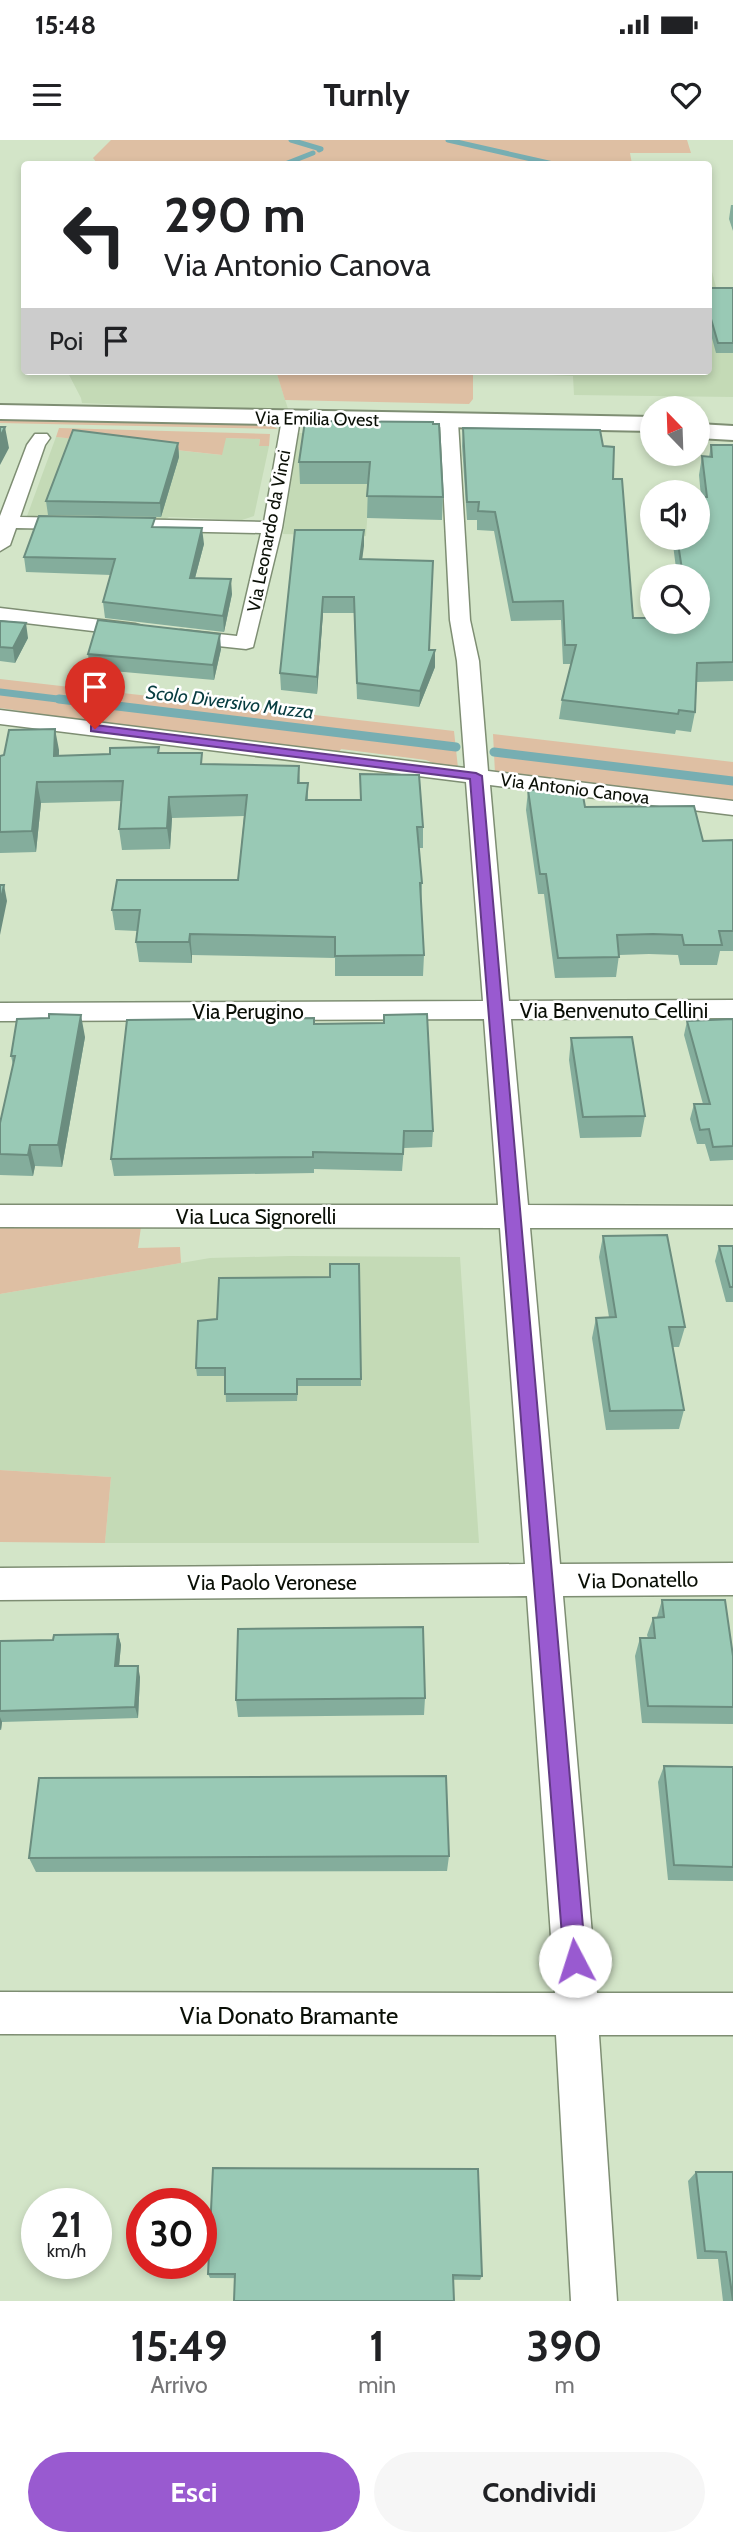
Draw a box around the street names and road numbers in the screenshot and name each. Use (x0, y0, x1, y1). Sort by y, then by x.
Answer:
street label: Via Emilia Ovest (255, 407, 379, 431)
street label: Via Leonardo da Vinci (242, 448, 296, 614)
street label: Via Antonio Canova (499, 769, 651, 809)
street label: Via Benvenuto Cellini (520, 998, 708, 1023)
street label: Via Perugino (192, 999, 304, 1024)
street label: Via Luca Signorelli (176, 1204, 336, 1229)
street label: Via Donatello (578, 1566, 698, 1594)
street label: Via Paolo Veronese (187, 1570, 357, 1595)
street label: Via Donato Bramante (180, 2001, 398, 2030)

